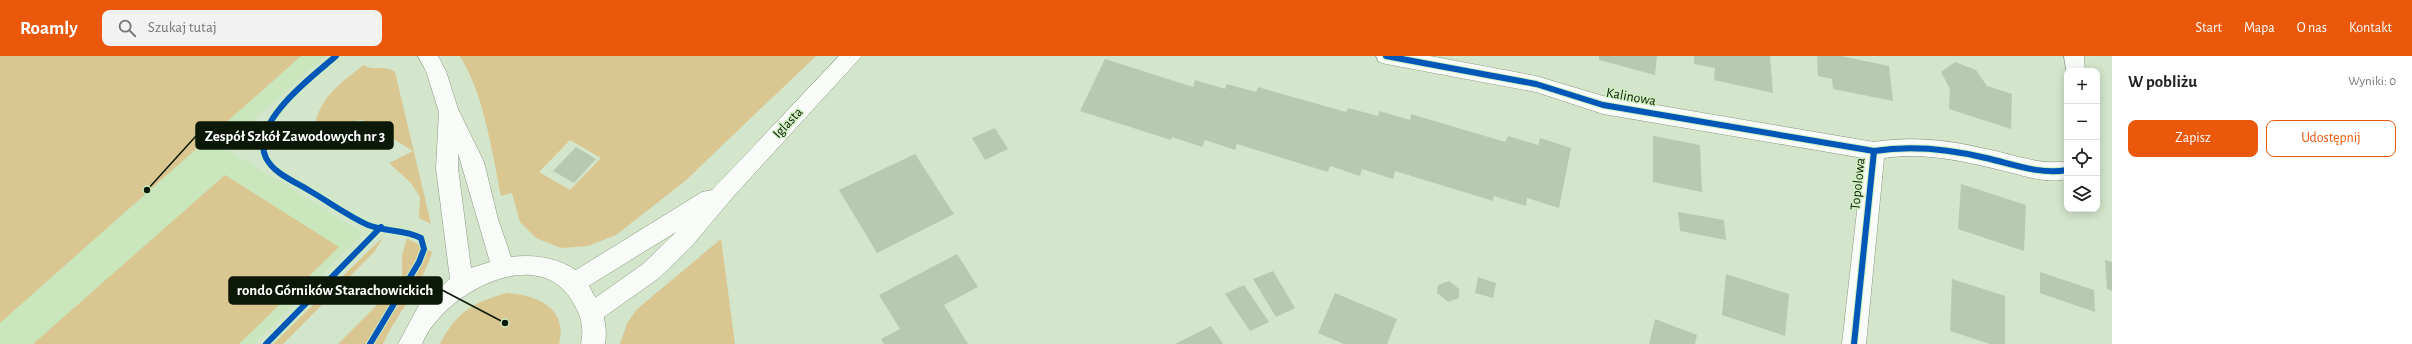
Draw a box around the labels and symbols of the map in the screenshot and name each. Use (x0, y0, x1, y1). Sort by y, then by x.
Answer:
street label: Kalinowa (1605, 86, 1658, 108)
street label: Iglasta (771, 105, 806, 141)
callout: Zespół Szkół Zawodowych nr 3 (196, 122, 393, 149)
text: Zespół Szkół Zawodowych nr 3 (205, 129, 385, 144)
street label: Topolowa (1848, 157, 1868, 211)
callout: rondo Górników Starachowickich (229, 277, 442, 304)
text: rondo Górników Starachowickich (237, 283, 433, 298)

